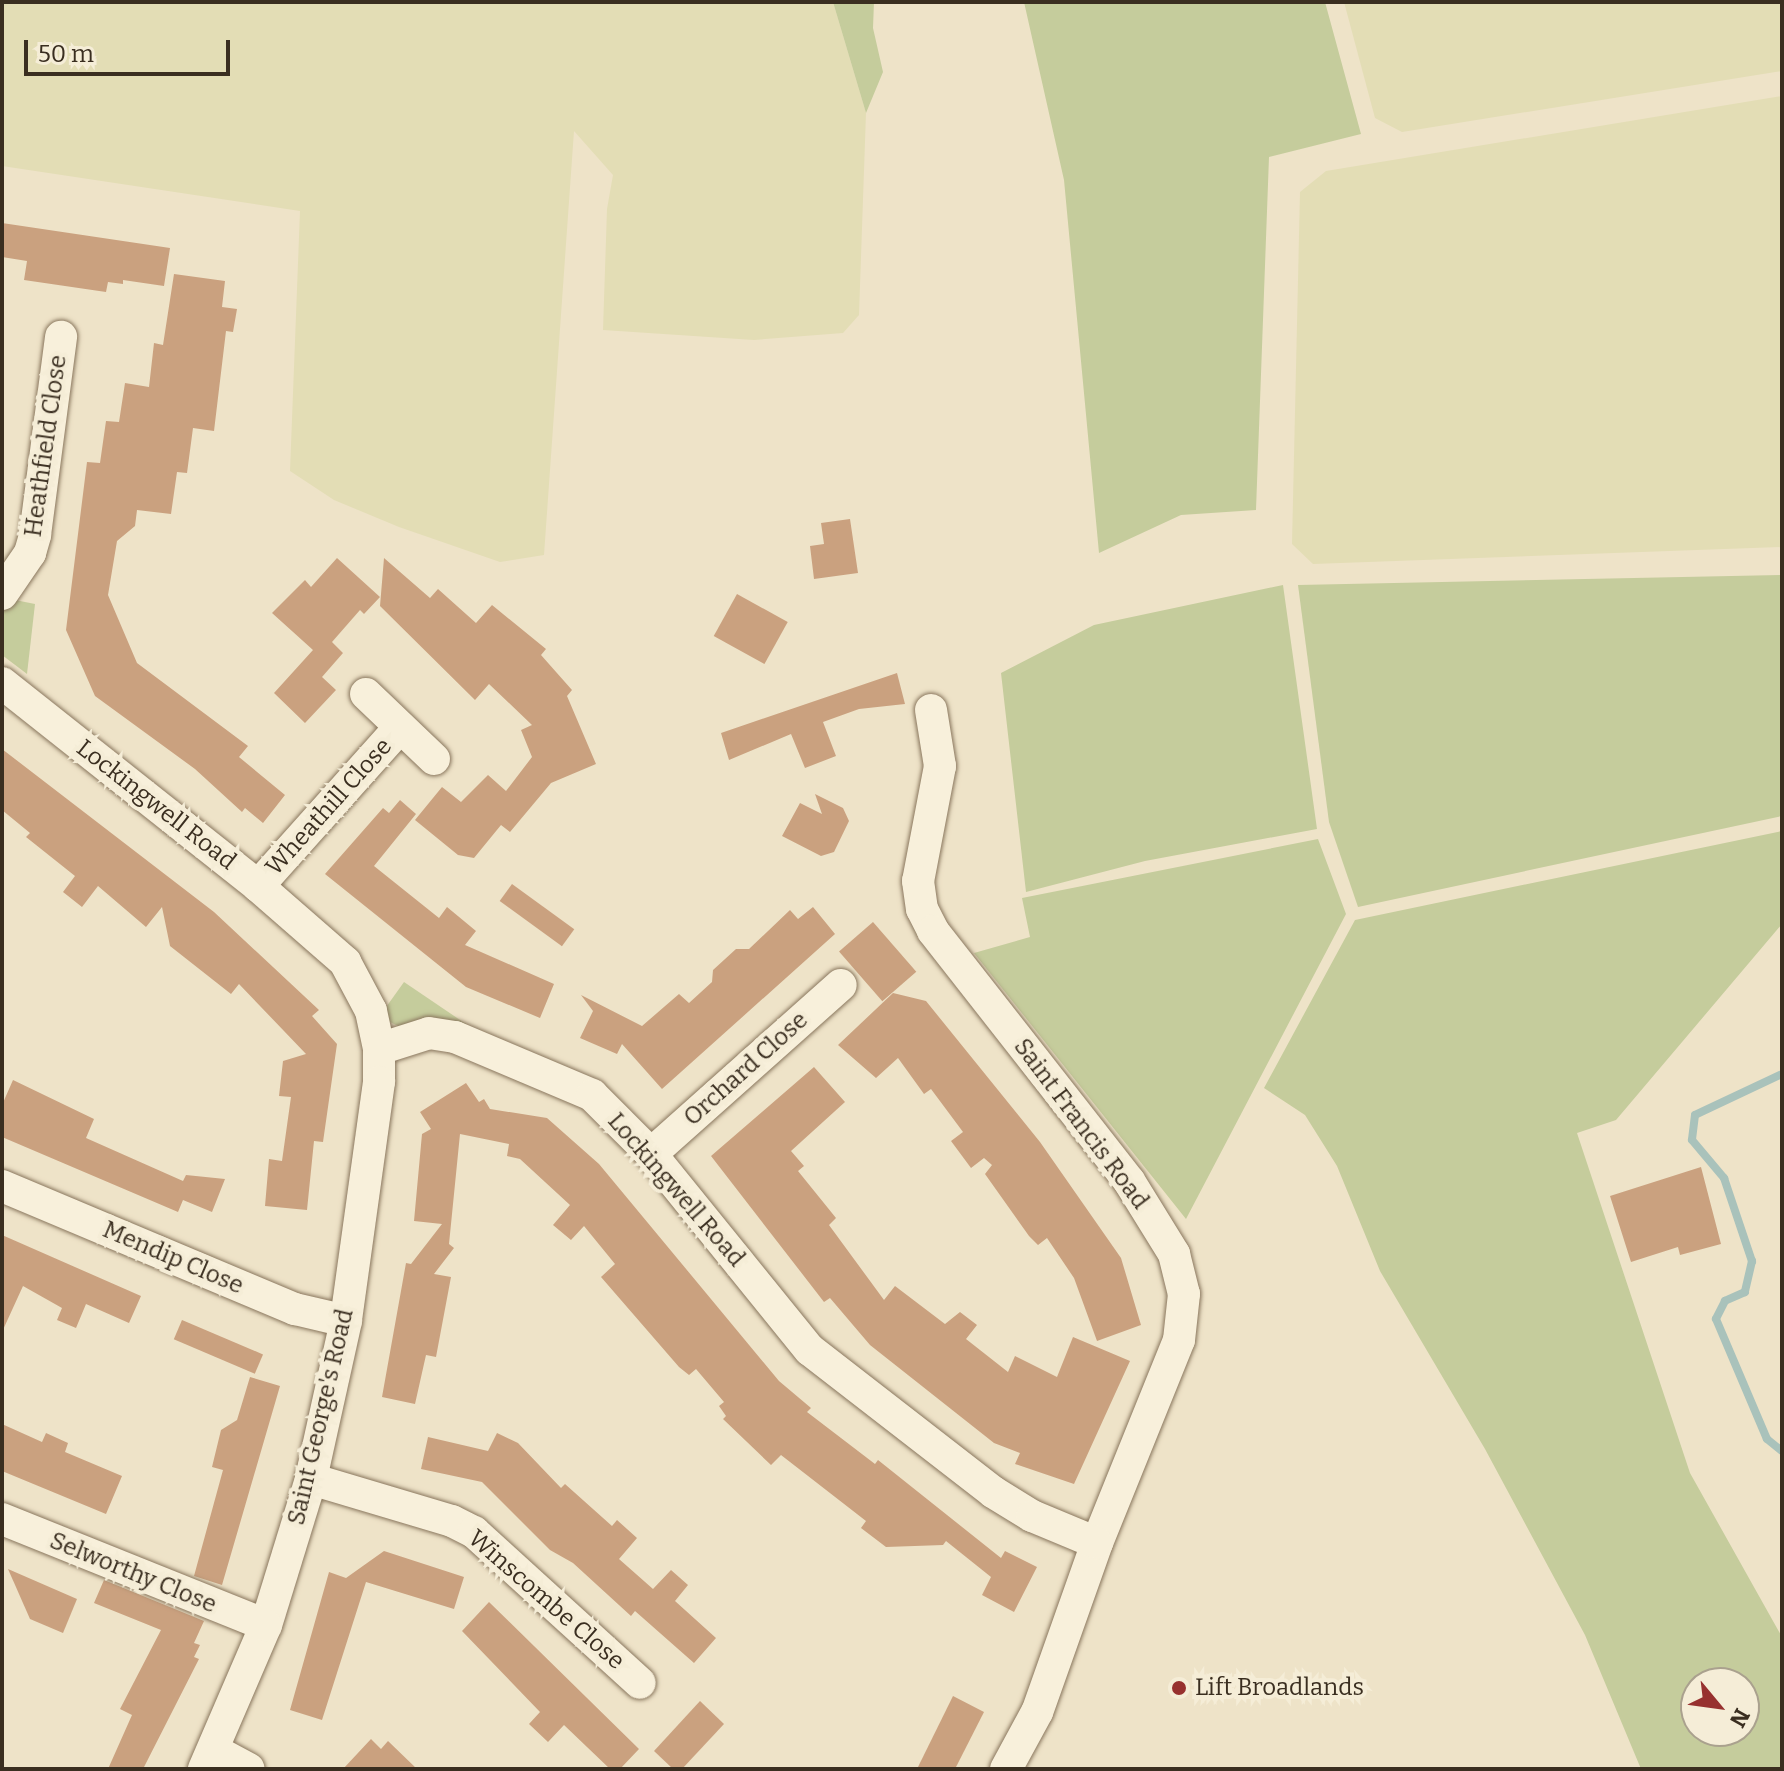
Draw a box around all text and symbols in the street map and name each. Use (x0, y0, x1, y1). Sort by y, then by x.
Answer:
scale bar (28, 24, 234, 74)
text: 50 m (38, 40, 94, 68)
street label: Heathfield Close (19, 353, 73, 539)
street label: Wheathill Close (260, 732, 398, 882)
street label: Lockingwell Road (71, 734, 241, 876)
street label: Orchard Close (678, 1006, 814, 1132)
street label: Saint Francis Road (1008, 1033, 1154, 1215)
street label: Lockingwell Road (601, 1107, 751, 1273)
street label: Mendip Close (98, 1215, 248, 1301)
street label: Saint George's Road (282, 1306, 360, 1528)
street label: Winscombe Close (462, 1524, 630, 1676)
street label: Selworthy Close (46, 1526, 220, 1620)
north arrow (1680, 1667, 1760, 1747)
place label: Lift Broadlands (1195, 1674, 1364, 1702)
marker: Lift Broadlands (1170, 1679, 1188, 1697)
text: N (1724, 1704, 1756, 1732)

